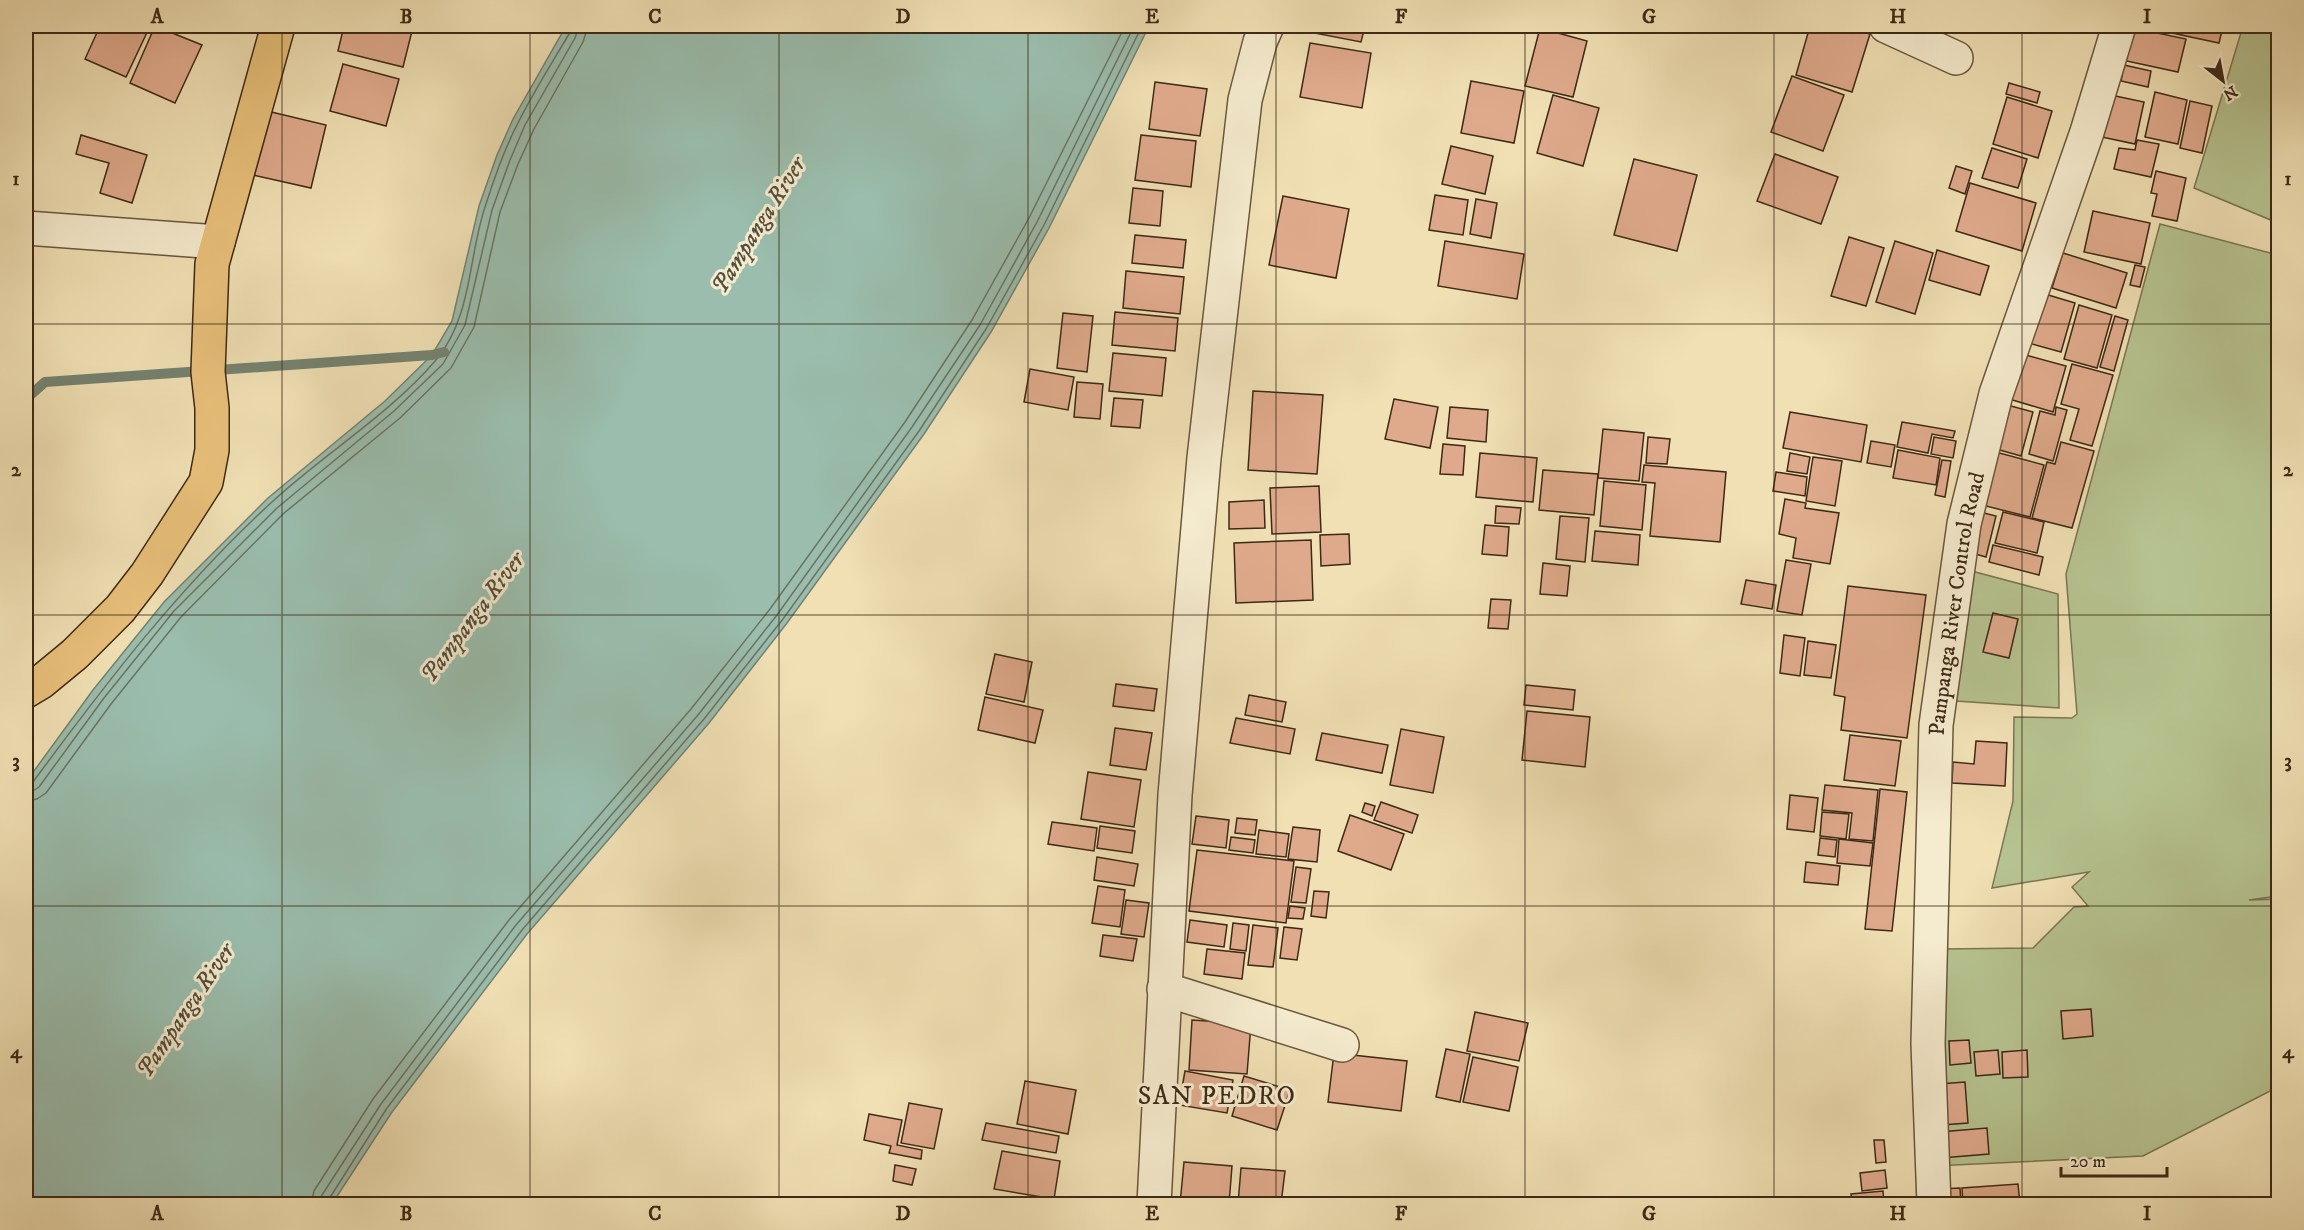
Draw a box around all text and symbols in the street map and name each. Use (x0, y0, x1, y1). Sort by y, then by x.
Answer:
text: A (150, 5, 165, 30)
text: B (400, 5, 412, 30)
text: C (648, 5, 662, 30)
text: D (896, 5, 911, 30)
text: E (1145, 5, 1159, 30)
text: F (1395, 5, 1408, 30)
text: G (1642, 5, 1656, 30)
text: H (1890, 5, 1907, 30)
text: I (2143, 5, 2151, 30)
north arrow (2193, 51, 2253, 111)
text: N (2219, 81, 2241, 105)
water label: Pampanga River (705, 150, 814, 299)
text: 1 (12, 167, 20, 192)
text: 1 (2284, 167, 2292, 192)
text: 2 (11, 458, 22, 483)
text: 2 (2283, 458, 2294, 483)
street label: Pampanga River Control Road (1924, 469, 1991, 736)
water label: Pampanga River (414, 545, 533, 689)
text: 3 (12, 749, 20, 774)
text: 3 (2284, 749, 2292, 774)
water label: Pampanga River (130, 936, 243, 1083)
text: 4 (10, 1040, 23, 1065)
text: 4 (2282, 1040, 2295, 1065)
district label: SAN PEDRO (1138, 1080, 1296, 1113)
scale bar (2061, 1140, 2168, 1178)
text: 20 m (2070, 1151, 2106, 1173)
text: A (150, 1202, 165, 1227)
text: B (400, 1202, 412, 1227)
text: C (648, 1202, 662, 1227)
text: D (896, 1202, 911, 1227)
text: E (1145, 1202, 1159, 1227)
text: F (1395, 1202, 1408, 1227)
text: G (1642, 1202, 1656, 1227)
text: H (1890, 1202, 1907, 1227)
text: I (2143, 1202, 2151, 1227)

